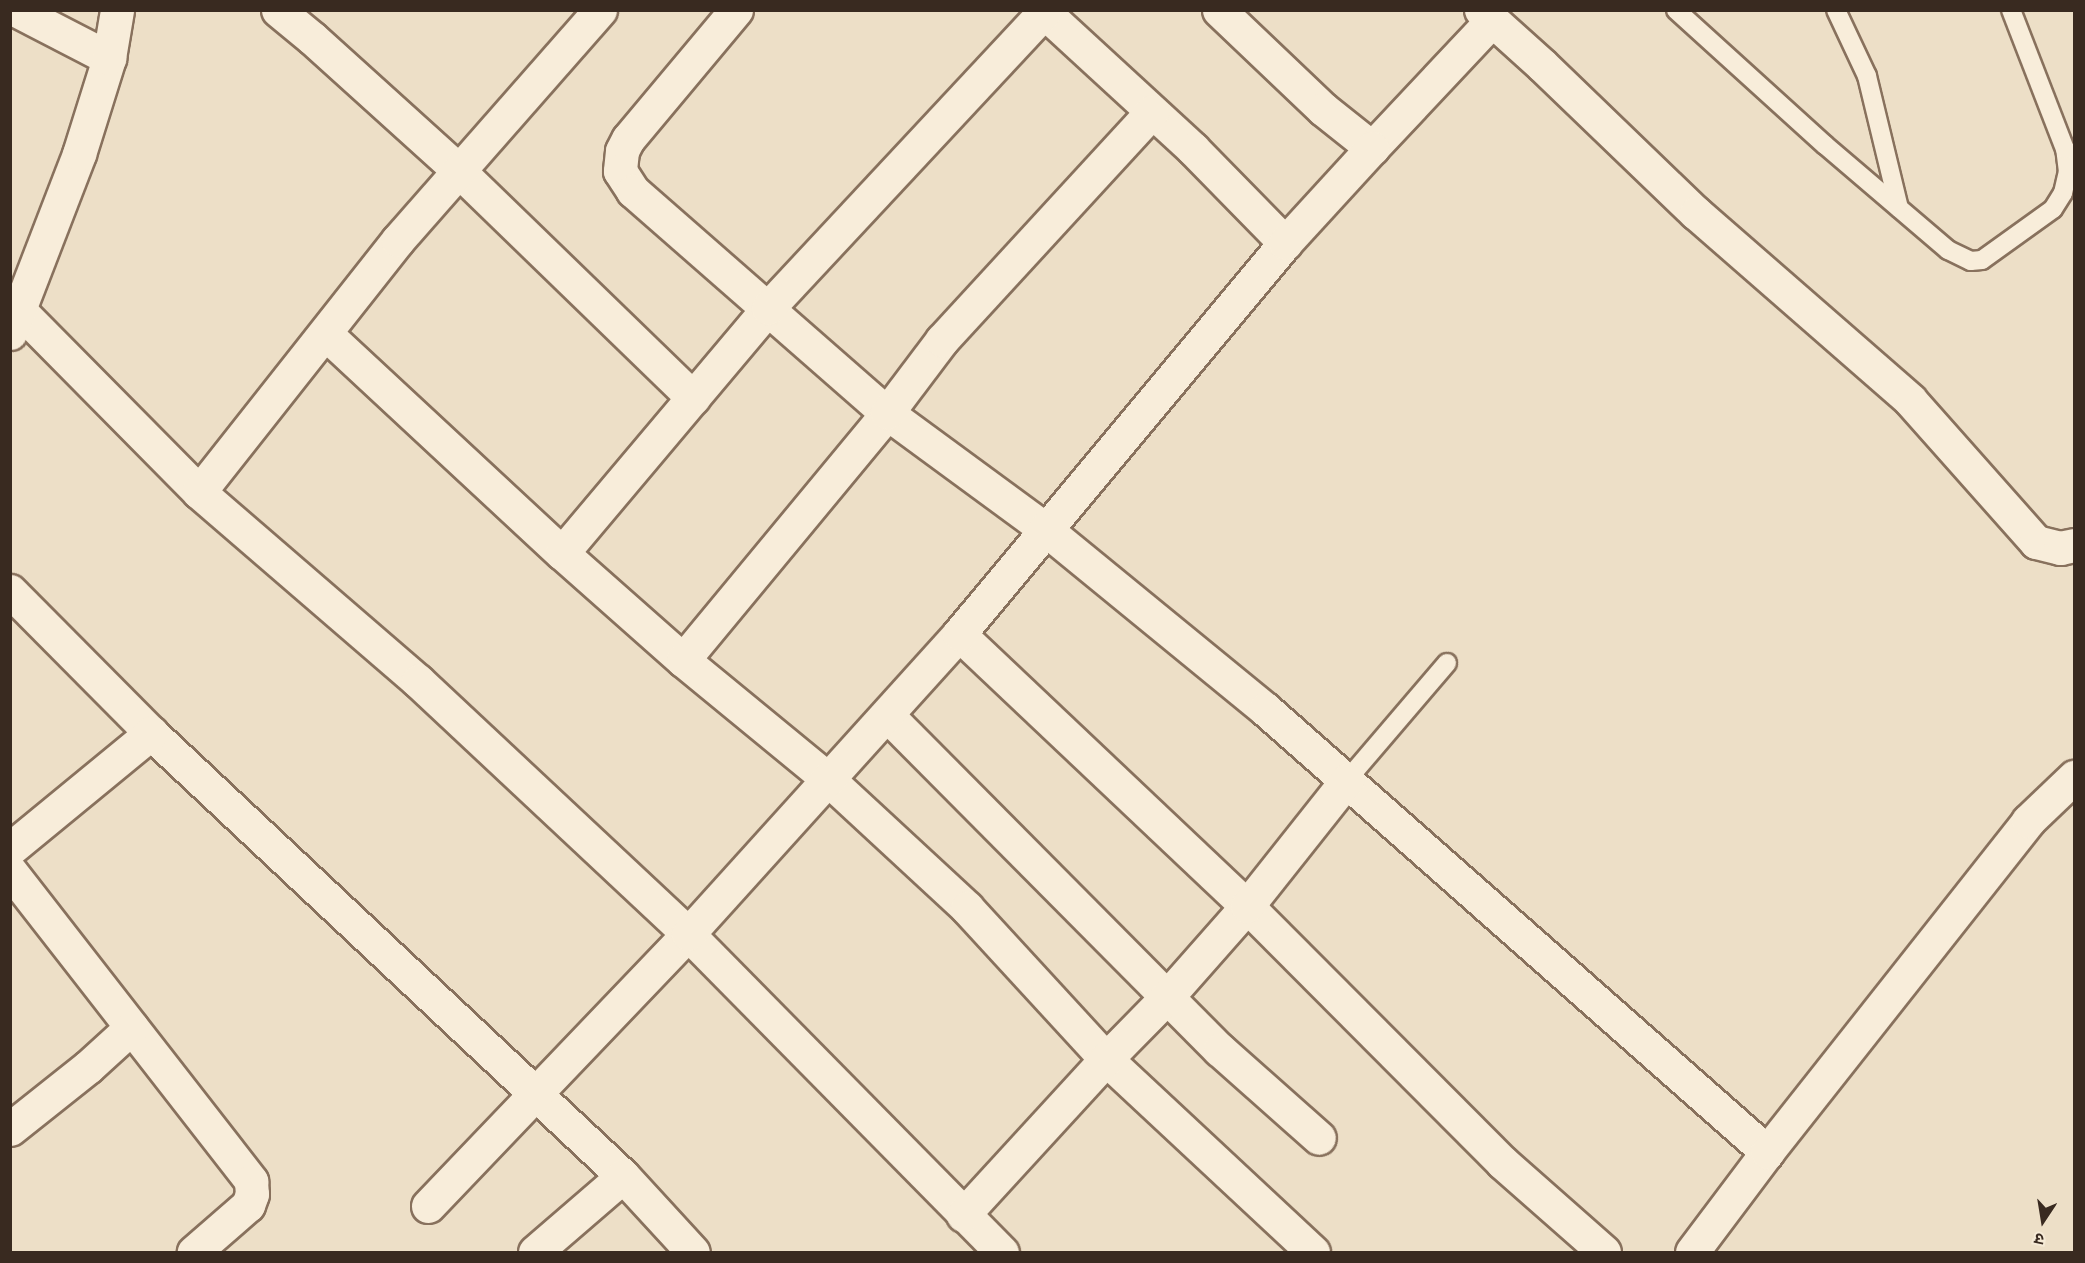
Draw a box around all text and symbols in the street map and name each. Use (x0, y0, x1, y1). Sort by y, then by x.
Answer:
north arrow (2013, 1191, 2073, 1251)
text: उ (2033, 1230, 2046, 1248)

